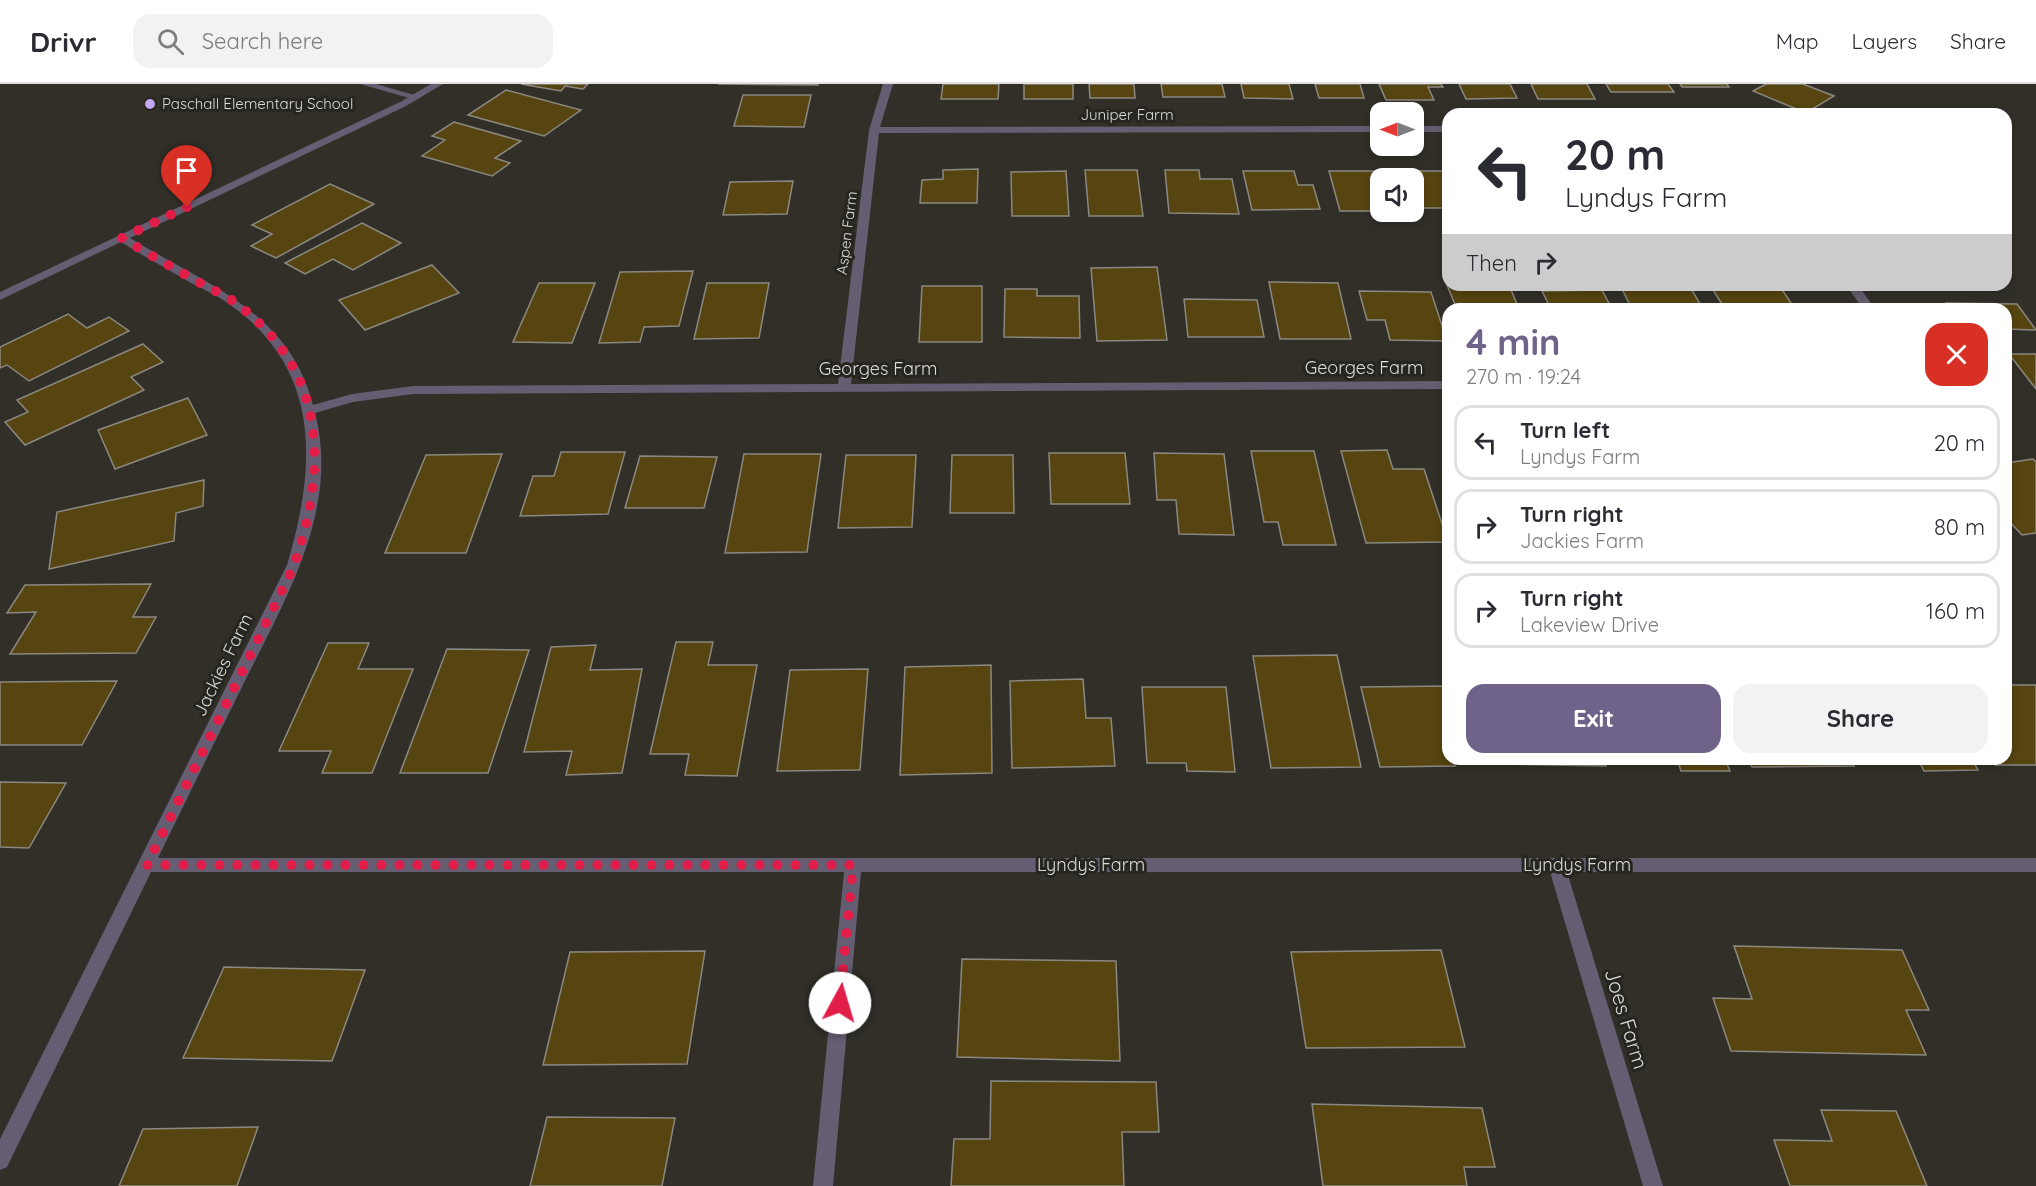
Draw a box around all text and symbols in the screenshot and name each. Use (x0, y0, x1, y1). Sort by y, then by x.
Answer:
search box (133, 14, 553, 68)
text: Drivr (30, 24, 97, 59)
icon: search (154, 25, 187, 58)
text: Search here (202, 27, 323, 55)
text: Map (1776, 28, 1819, 54)
text: Layers (1852, 28, 1917, 54)
text: Share (1950, 28, 2006, 54)
place label: Paschall Elementary School (162, 94, 353, 113)
marker: Paschall Elementary School (143, 97, 157, 111)
north arrow (1370, 102, 1424, 156)
map controls (1370, 102, 1424, 222)
street label: Juniper Farm (1080, 105, 1174, 124)
text: 20 m (1565, 128, 1665, 181)
icon: left (1466, 132, 1544, 210)
pin (161, 145, 212, 207)
icon: arrive (170, 154, 203, 187)
button: sound (1370, 168, 1424, 222)
text: Lyndys Farm (1565, 180, 1727, 214)
street label: Aspen Farm (832, 190, 861, 276)
icon: right (1529, 246, 1562, 279)
text: Then (1466, 249, 1517, 277)
text: 4 min (1466, 319, 1560, 364)
button: close (1925, 323, 1988, 386)
street label: Georges Farm (1305, 356, 1423, 379)
street label: Georges Farm (819, 357, 937, 380)
text: 270 m · 19:24 (1466, 364, 1581, 389)
text: Turn left (1520, 416, 1610, 444)
icon: left (1469, 426, 1502, 459)
text: 20 m (1934, 429, 1985, 457)
text: Lyndys Farm (1520, 444, 1640, 469)
text: Turn right (1520, 500, 1624, 528)
icon: right (1469, 510, 1502, 543)
text: 80 m (1934, 513, 1985, 541)
text: Jackies Farm (1520, 528, 1644, 553)
text: Turn right (1520, 584, 1624, 612)
icon: right (1469, 594, 1502, 627)
text: 160 m (1926, 597, 1985, 625)
street label: Jackies Farm (188, 610, 257, 720)
text: Lakeview Drive (1520, 612, 1659, 637)
button: Exit (1466, 684, 1721, 753)
button: Share (1733, 684, 1988, 753)
street label: Lyndys Farm (1037, 853, 1145, 876)
street label: Lyndys Farm (1523, 853, 1631, 876)
street label: Joes Farm (1599, 965, 1655, 1072)
position arrow (808, 971, 872, 1035)

